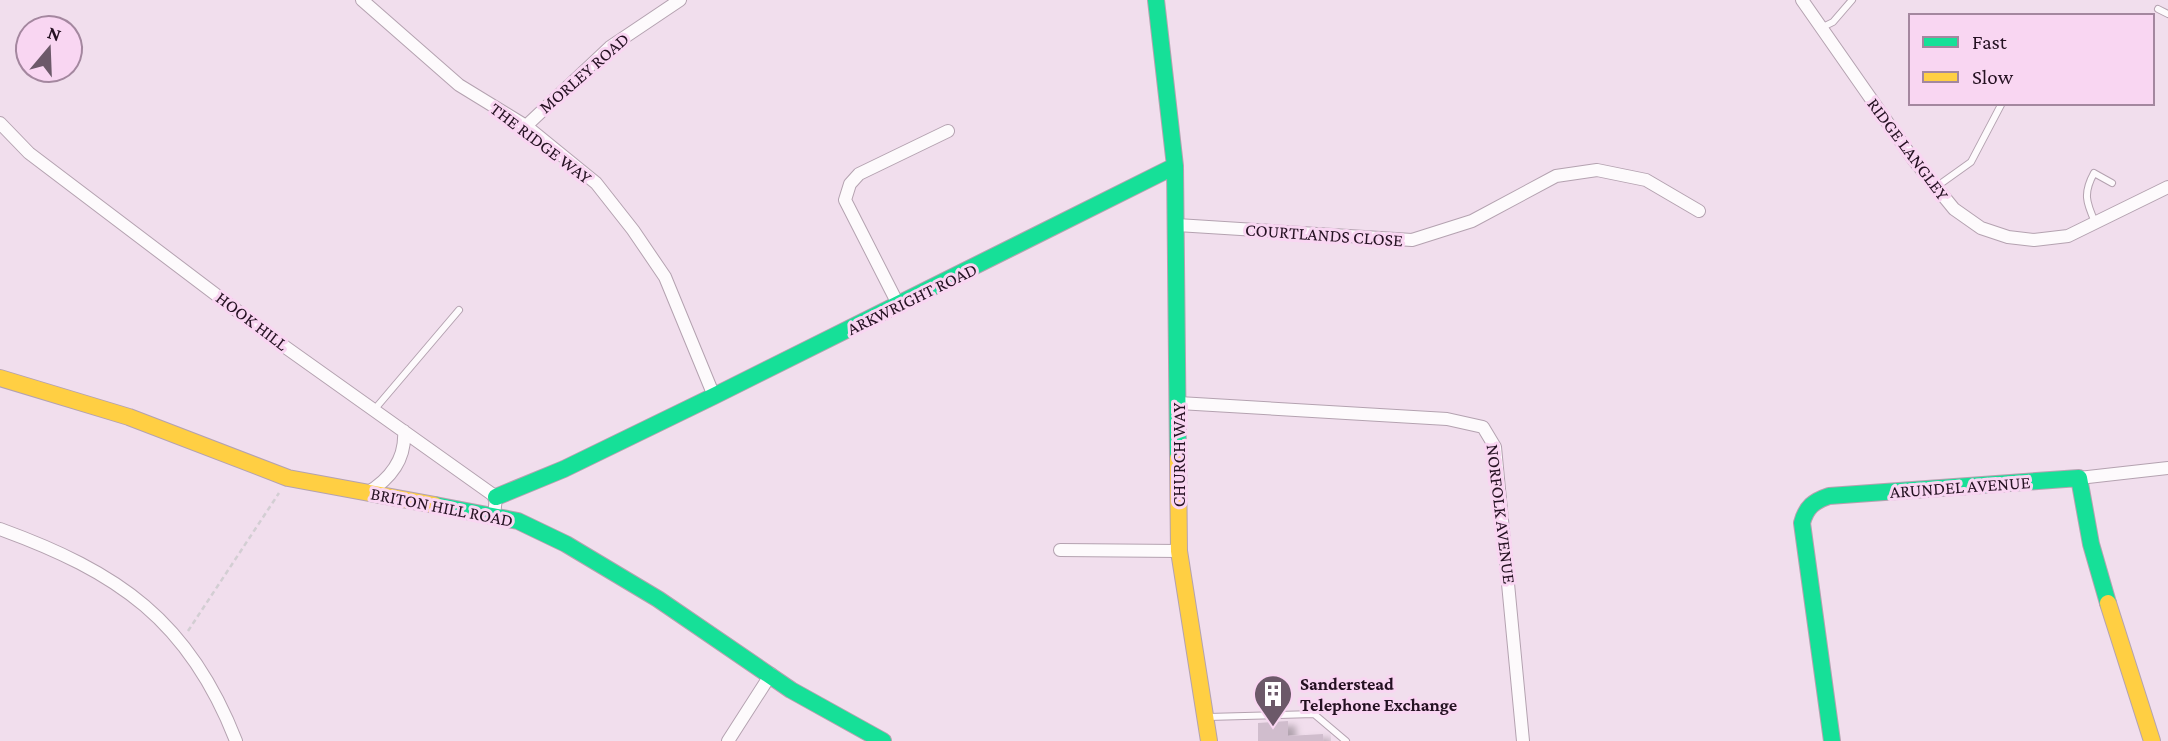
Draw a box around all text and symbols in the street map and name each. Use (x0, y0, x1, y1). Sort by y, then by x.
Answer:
north arrow (14, 14, 84, 84)
legend (1909, 14, 2154, 105)
text: N (45, 21, 64, 45)
street label: MORLEY ROAD (535, 29, 633, 117)
text: Fast (1972, 30, 2008, 54)
text: Slow (1972, 65, 2014, 89)
street label: RIDGE LANGLEY (1863, 94, 1953, 204)
street label: THE RIDGE WAY (486, 98, 596, 188)
street label: COURTLANDS CLOSE (1244, 220, 1404, 251)
street label: ARKWRIGHT ROAD (844, 259, 980, 339)
street label: HOOK HILL (212, 287, 292, 355)
street label: CHURCH WAY (1169, 402, 1189, 507)
street label: NORFOLK AVENUE (1483, 443, 1520, 585)
street label: ARUNDEL AVENUE (1889, 472, 2031, 502)
street label: BRITON HILL ROAD (369, 483, 515, 531)
building icon: Sanderstead Telephone Exchange (1252, 673, 1294, 728)
place label: Sanderstead Telephone Exchange (1300, 674, 1457, 715)

